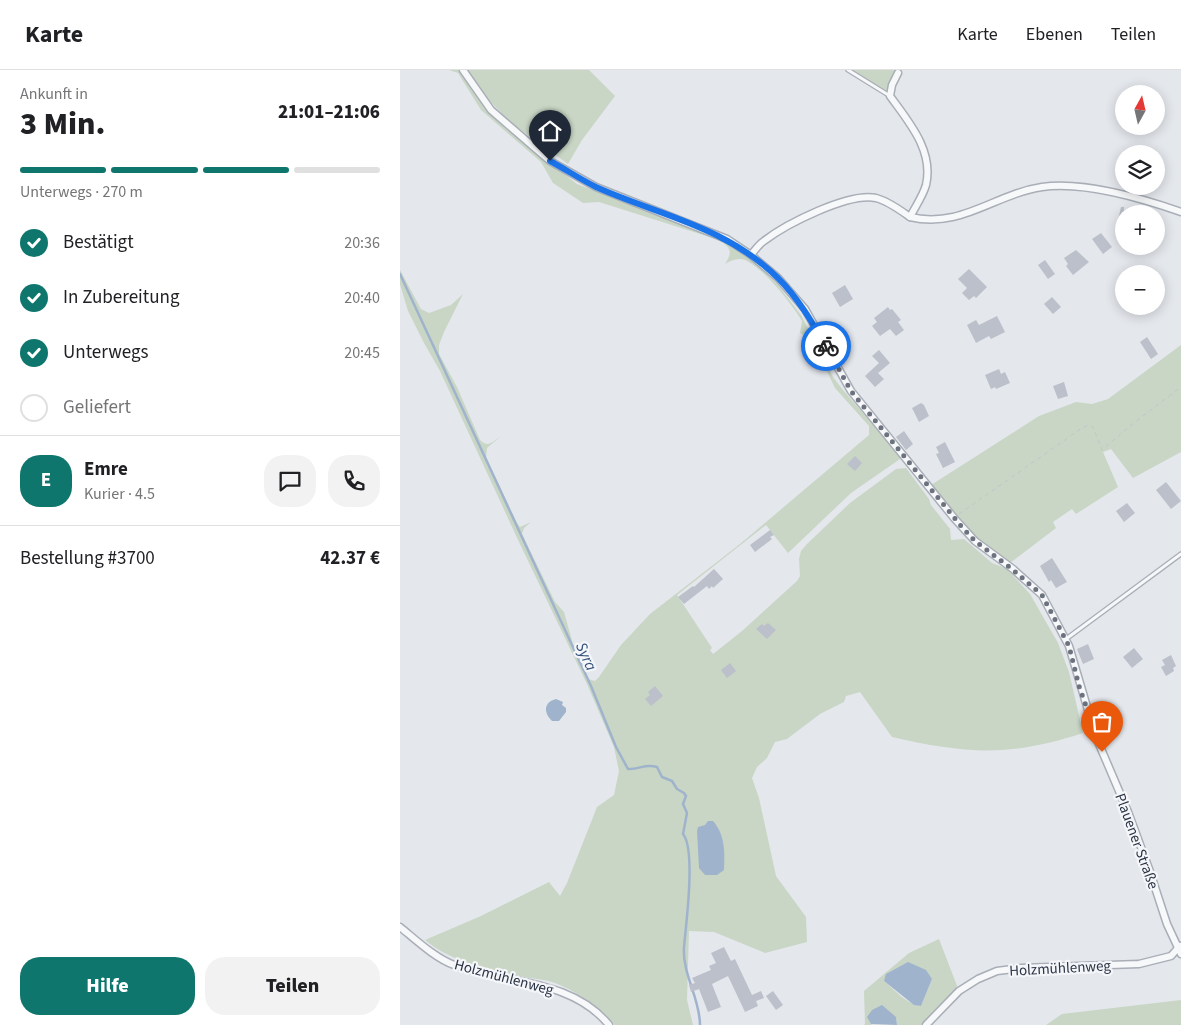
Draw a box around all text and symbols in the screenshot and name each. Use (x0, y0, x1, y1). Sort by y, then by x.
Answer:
text: Karte (25, 17, 83, 52)
text: Karte (957, 22, 998, 47)
text: Ebenen (1026, 22, 1083, 47)
text: Teilen (1111, 22, 1156, 47)
text: Ankunft in (20, 83, 88, 105)
north arrow (1115, 85, 1165, 135)
map controls (1115, 85, 1165, 315)
text: 21:01–21:06 (278, 99, 380, 126)
text: 3 Min. (20, 101, 106, 147)
pin (529, 110, 571, 161)
icon: home (536, 117, 564, 145)
button: layers (1115, 145, 1165, 195)
text: Unterwegs · 270 m (20, 181, 143, 203)
button: + (1115, 205, 1165, 255)
icon: check (20, 229, 48, 257)
text: Bestätigt (63, 229, 134, 256)
text: 20:36 (344, 232, 380, 254)
button: − (1115, 265, 1165, 315)
icon: check (20, 284, 48, 312)
text: In Zubereitung (63, 284, 180, 311)
text: 20:40 (344, 287, 380, 309)
courier (801, 321, 851, 371)
icon: bike (812, 332, 840, 360)
icon: check (20, 339, 48, 367)
text: Unterwegs (63, 339, 149, 366)
text: 20:45 (344, 342, 380, 364)
text: Geliefert (63, 394, 131, 421)
button: chat (264, 455, 316, 507)
button: phone (328, 455, 380, 507)
text: Emre (84, 456, 128, 483)
text: E (41, 467, 51, 494)
text: Kurier · 4.5 (84, 483, 155, 505)
text: Bestellung #3700 (20, 545, 155, 572)
text: 42.37 € (320, 545, 380, 572)
water label: Syra (570, 639, 602, 675)
pin (1081, 701, 1123, 752)
icon: bag (1088, 708, 1116, 736)
street label: Plauener Straße (1109, 790, 1164, 892)
street label: Holzmühlenweg (452, 954, 556, 1001)
street label: Holzmühlenweg (1009, 955, 1112, 982)
button: Hilfe (20, 957, 195, 1015)
button: Teilen (205, 957, 380, 1015)

